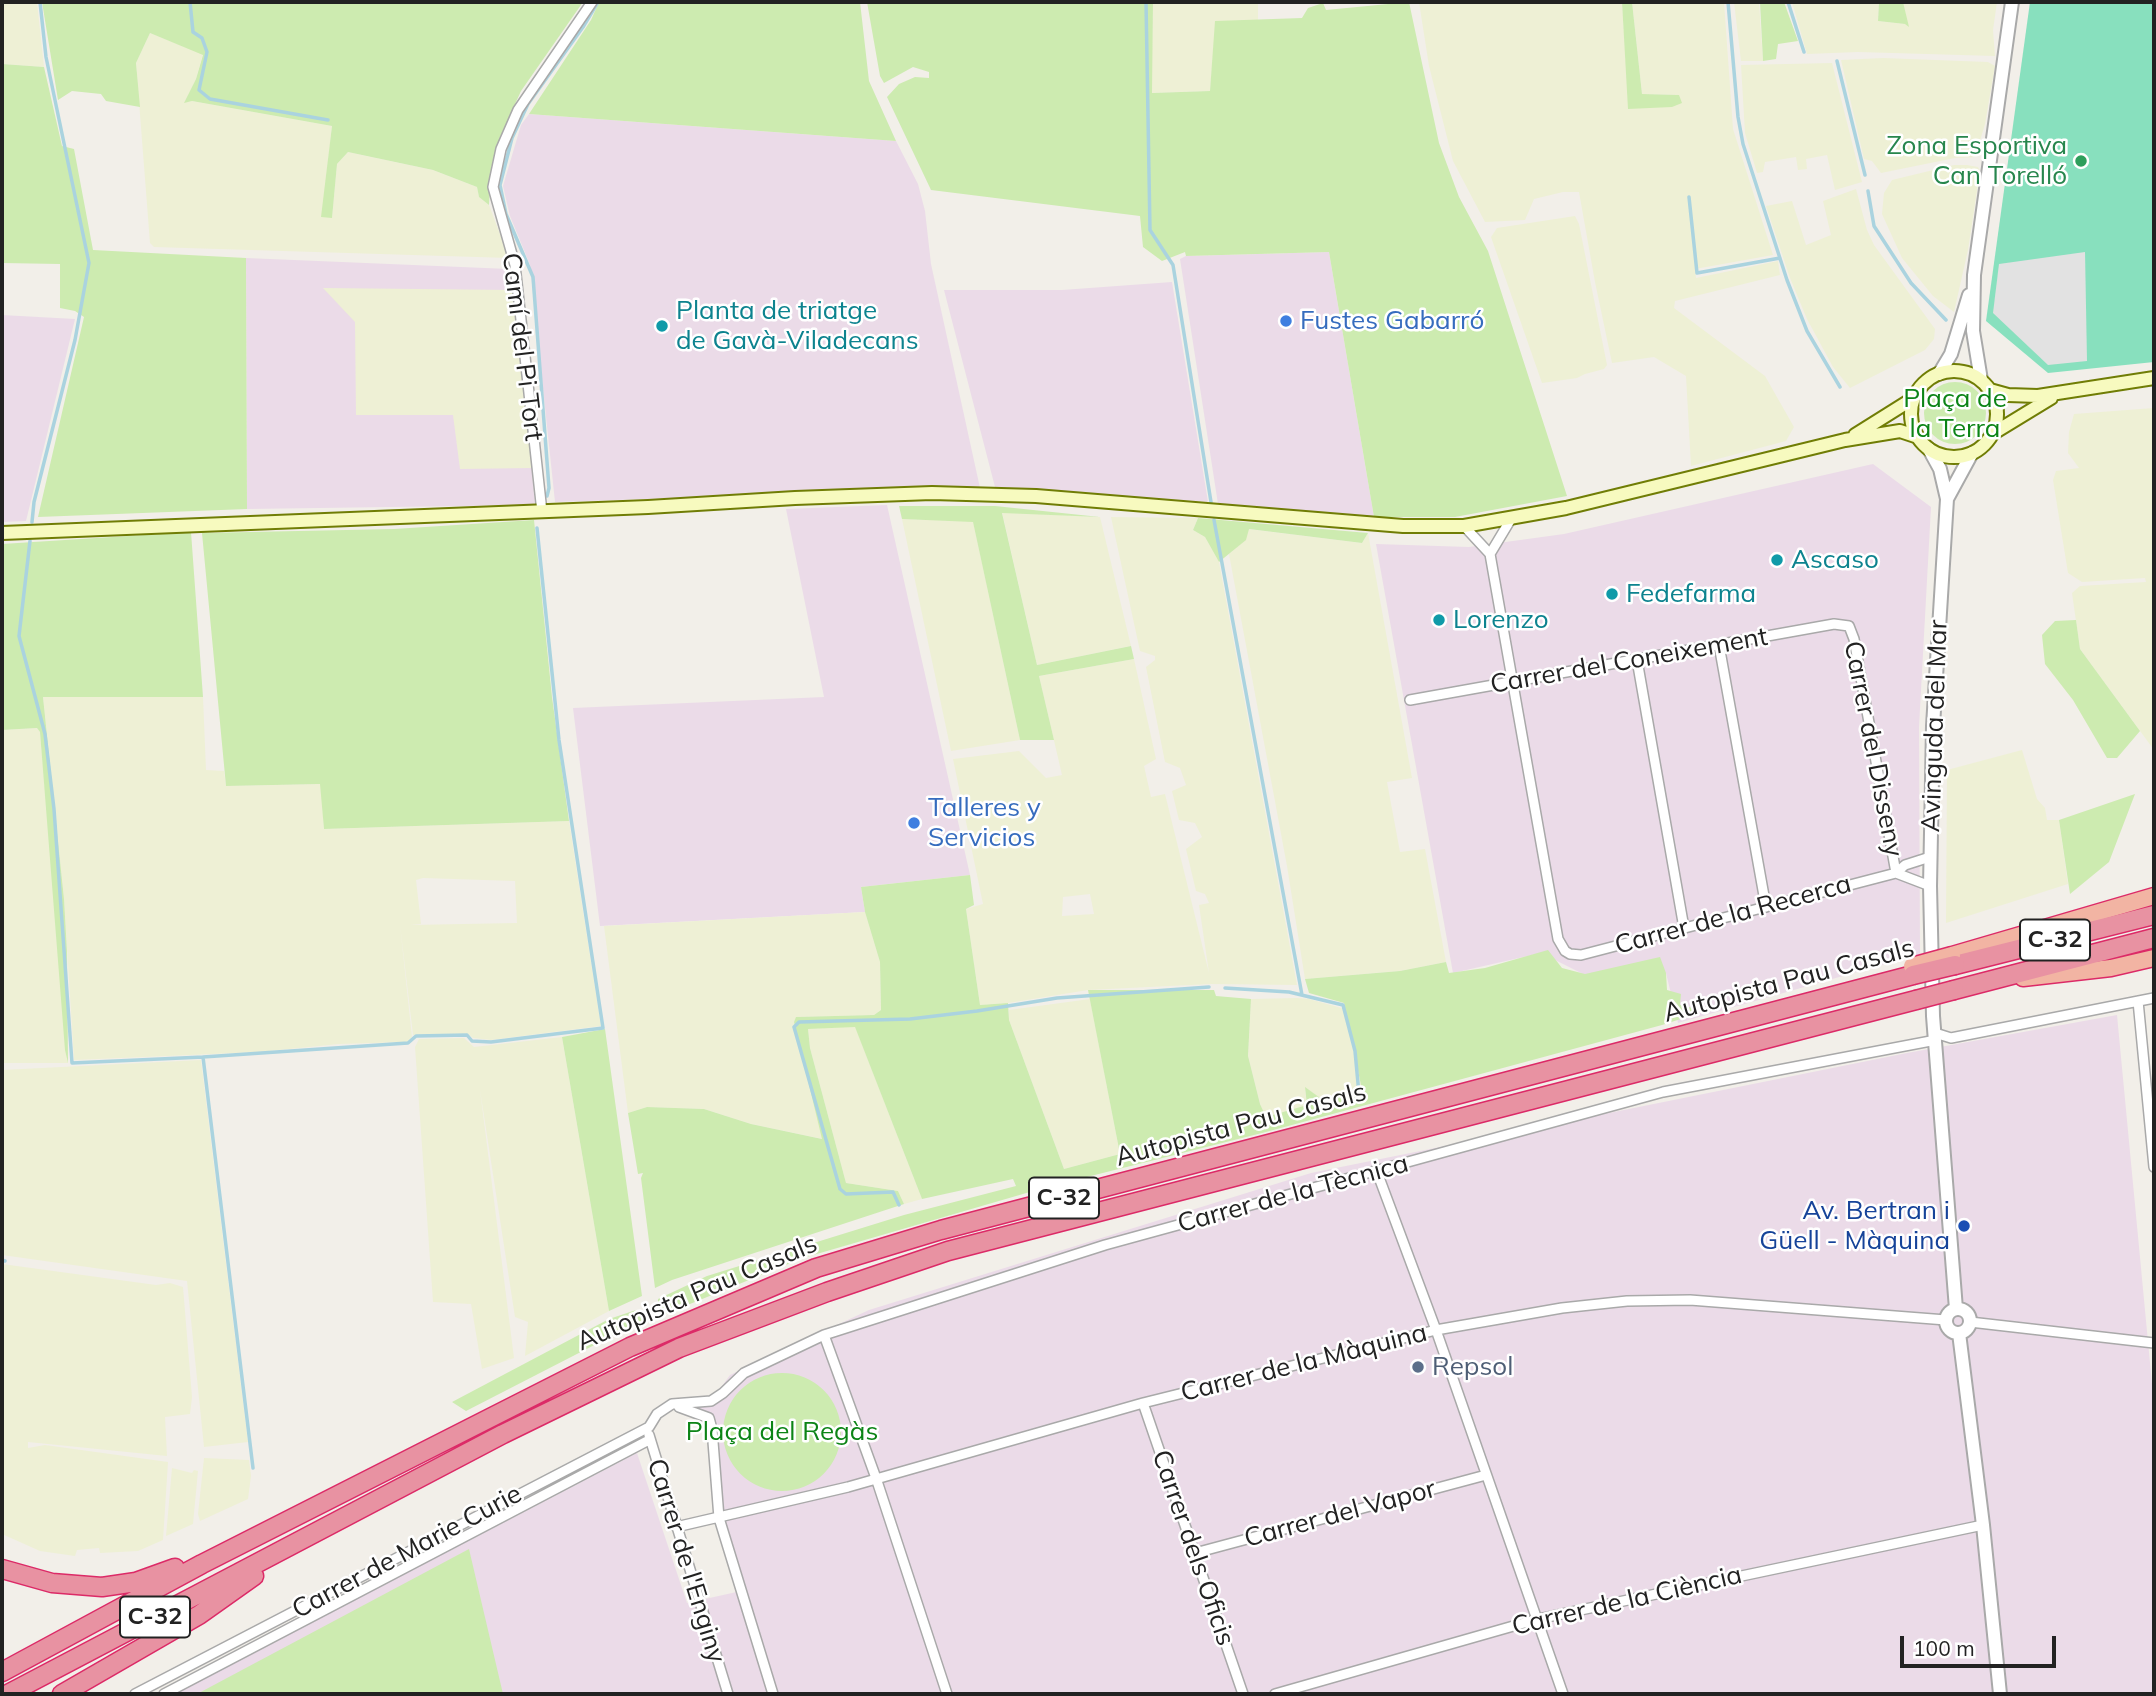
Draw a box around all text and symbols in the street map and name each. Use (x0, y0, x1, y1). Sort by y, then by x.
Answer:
place label: Zona Esportiva Can Torelló (1886, 130, 2067, 192)
marker: Zona Esportiva Can Torelló (2073, 153, 2089, 169)
street label: Camí del Pi Tort (495, 251, 549, 443)
place label: Planta de triatge de Gavà-Viladecans (676, 295, 919, 356)
place label: Fustes Gabarró (1300, 305, 1484, 337)
marker: Fustes Gabarró (1278, 313, 1294, 329)
marker: Planta de triatge de Gavà-Viladecans (654, 318, 670, 334)
park label: Plaça de la Terra (1903, 383, 2007, 444)
place label: Ascaso (1791, 544, 1879, 576)
marker: Ascaso (1769, 552, 1785, 568)
place label: Fedefarma (1626, 578, 1756, 610)
marker: Fedefarma (1604, 586, 1620, 602)
place label: Lorenzo (1453, 604, 1549, 636)
marker: Lorenzo (1431, 612, 1447, 628)
street label: Avinguda del Mar (1916, 619, 1954, 833)
street label: Carrer del Coneixement (1488, 621, 1770, 701)
street label: Carrer del Disseny (1837, 638, 1909, 860)
place label: Talleres y Servicios (928, 792, 1041, 854)
marker: Talleres y Servicios (906, 815, 922, 831)
street label: Carrer de la Recerca (1611, 868, 1855, 962)
road number: C-32 (2020, 920, 2090, 960)
street label: Autopista Pau Casals (1660, 933, 1918, 1029)
street label: Autopista Pau Casals (1112, 1077, 1370, 1173)
street label: Carrer de la Tècnica (1174, 1148, 1412, 1240)
road number: C-32 (1029, 1178, 1099, 1218)
place label: Av. Bertran i Güell - Màquina (1759, 1195, 1950, 1256)
marker: Av. Bertran i Güell - Màquina (1956, 1218, 1972, 1234)
street label: Autopista Pau Casals (572, 1228, 822, 1358)
street label: Carrer de la Màquina (1178, 1317, 1430, 1409)
place label: Repsol (1432, 1351, 1513, 1383)
marker: Repsol (1410, 1359, 1426, 1375)
park label: Plaça del Regàs (686, 1416, 878, 1448)
street label: Carrer dels Oficis (1145, 1446, 1241, 1650)
street label: Carrer de l'Enginy (640, 1455, 732, 1667)
street label: Carrer del Vapor (1241, 1473, 1439, 1555)
street label: Carrer de Marie Curie (287, 1478, 527, 1626)
street label: Carrer de la Ciència (1509, 1559, 1745, 1643)
road number: C-32 (120, 1596, 190, 1638)
scale bar (1904, 1622, 2060, 1666)
text: 100 m (1913, 1635, 1975, 1661)

